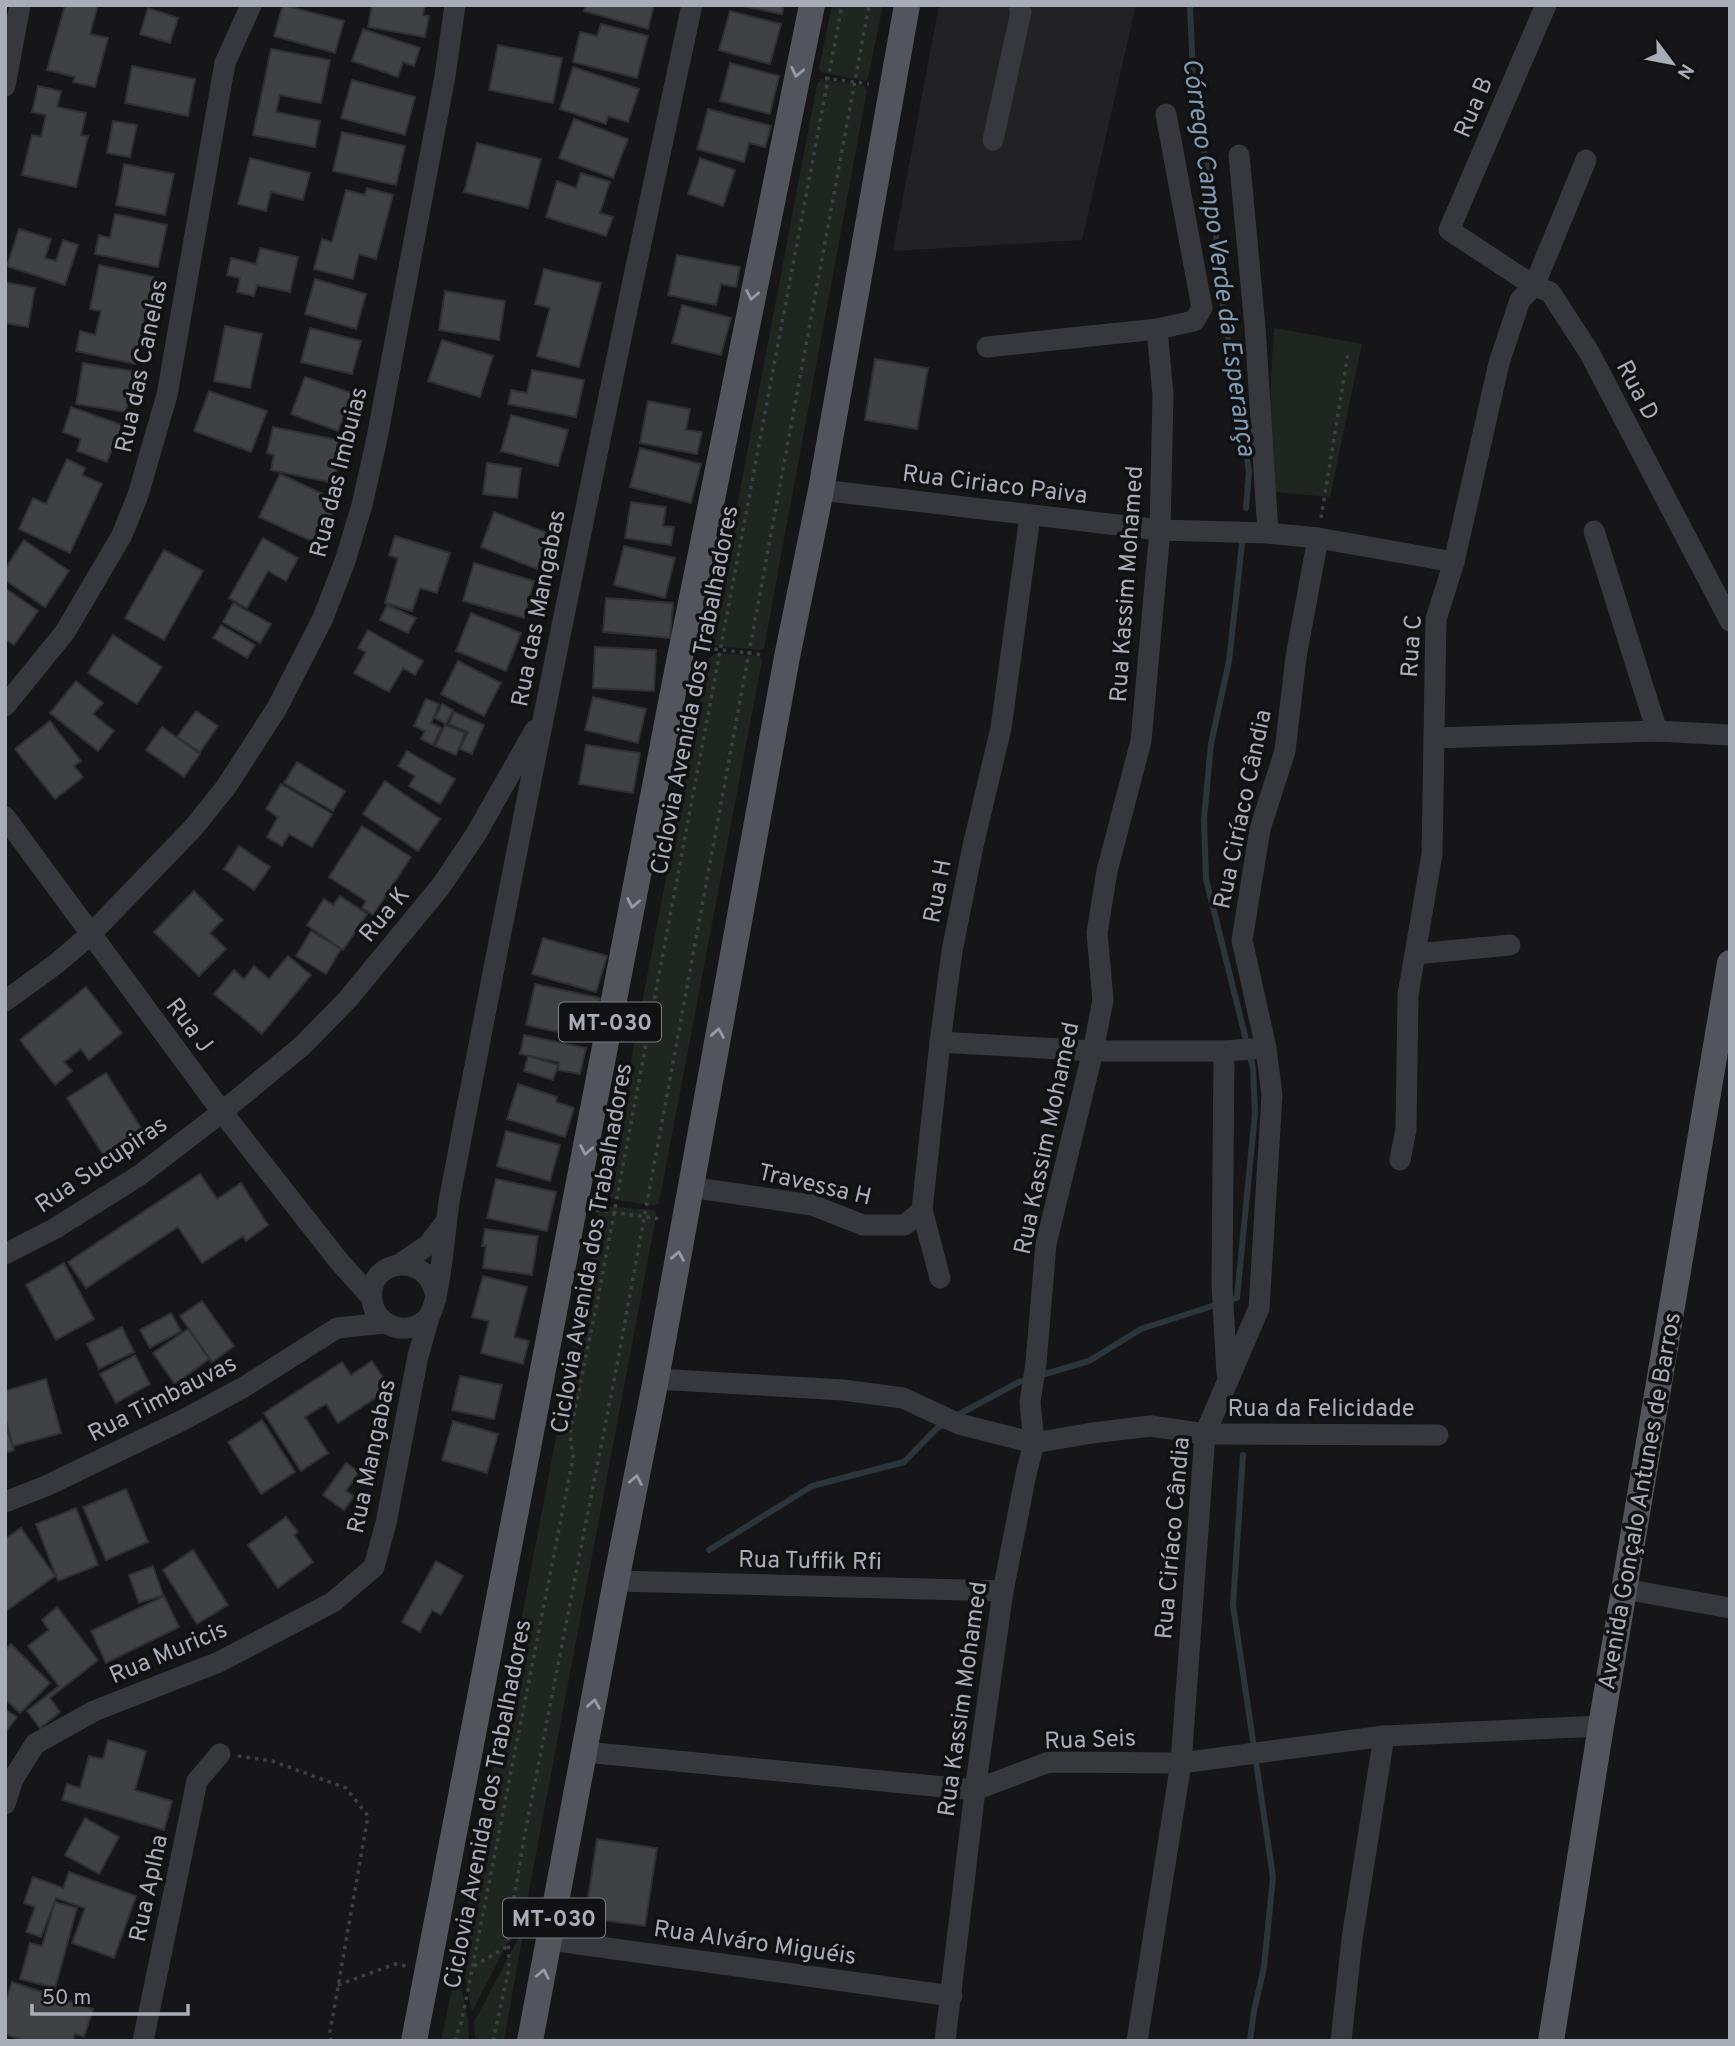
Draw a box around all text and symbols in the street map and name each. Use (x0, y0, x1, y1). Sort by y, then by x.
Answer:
north arrow (1637, 28, 1707, 98)
water label: Córrego Campo Verde da Esperança (1173, 56, 1262, 459)
text: N (1671, 59, 1699, 83)
one-way arrow (791, 66, 806, 78)
street label: Rua B (1449, 73, 1501, 143)
street label: Rua das Canelas (110, 277, 176, 456)
one-way arrow (746, 289, 761, 301)
street label: Rua D (1608, 356, 1664, 426)
street label: Rua das Imbuias (304, 384, 376, 561)
street label: Rua Ciriaco Paiva (900, 460, 1089, 512)
street label: Rua Kassim Mohamed (1105, 465, 1151, 703)
street label: Ciclovia Avenida dos Trabalhadores (645, 503, 747, 877)
street label: Rua das Mangabas (506, 507, 574, 709)
street label: Rua C (1396, 614, 1430, 679)
street label: Rua Ciríaco Cândia (1208, 707, 1280, 912)
street label: Rua H (918, 857, 960, 926)
street label: Rua K (354, 881, 417, 949)
one-way arrow (626, 897, 641, 909)
street label: Rua J (158, 993, 219, 1059)
road number: MT-030 (559, 1002, 661, 1042)
street label: Rua Kassim Mohamed (1009, 1019, 1087, 1257)
one-way arrow (710, 1027, 725, 1039)
street label: Ciclovia Avenida dos Trabalhadores (546, 1061, 640, 1436)
street label: Rua Sucupiras (30, 1110, 174, 1221)
one-way arrow (579, 1144, 594, 1156)
street label: Travessa H (755, 1158, 874, 1214)
one-way arrow (670, 1250, 685, 1262)
street label: Avenida Gonçalo Antunes de Barros (1593, 1310, 1689, 1692)
street label: Rua Timbauvas (84, 1349, 242, 1450)
street label: Rua Mangabas (342, 1377, 404, 1536)
street label: Rua da Felicidade (1227, 1395, 1415, 1425)
street label: Rua Ciríaco Cândia (1150, 1436, 1198, 1641)
one-way arrow (628, 1474, 643, 1486)
street label: Rua Tuffik Rfi (738, 1546, 882, 1578)
street label: Rua Kassim Mohamed (933, 1580, 995, 1819)
street label: Rua Muricis (105, 1616, 232, 1692)
street label: Ciclovia Avenida dos Trabalhadores (438, 1617, 540, 1991)
one-way arrow (586, 1698, 601, 1709)
street label: Rua Seis (1044, 1724, 1136, 1758)
street label: Rua Aplha (124, 1832, 176, 1945)
road number: MT-030 (503, 1898, 605, 1938)
street label: Rua Alváro Miguéis (651, 1915, 858, 1973)
one-way arrow (535, 1968, 550, 1980)
scale bar (32, 1972, 187, 2016)
text: 50 m (42, 1985, 91, 2012)

